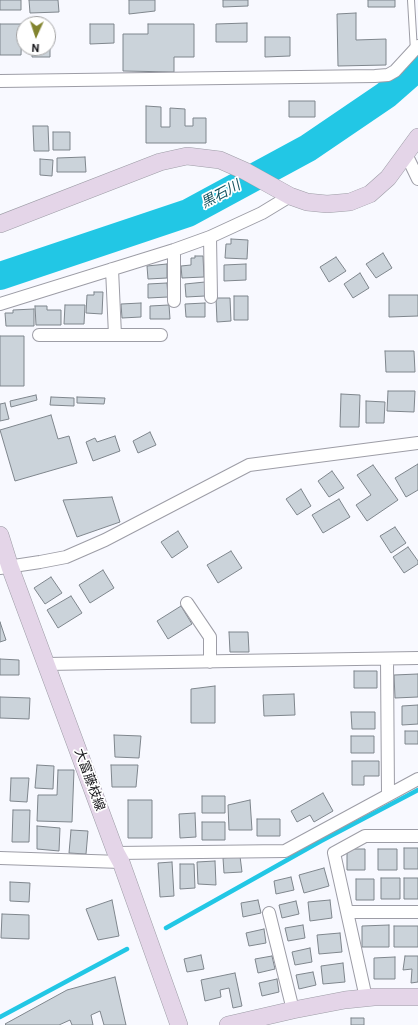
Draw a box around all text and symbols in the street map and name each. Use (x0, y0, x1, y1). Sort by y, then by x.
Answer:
north arrow (16, 16, 56, 56)
text: N (31, 41, 40, 54)
water label: 黒石川 (199, 178, 243, 212)
street label: 大富藤枝線 (71, 747, 107, 813)

